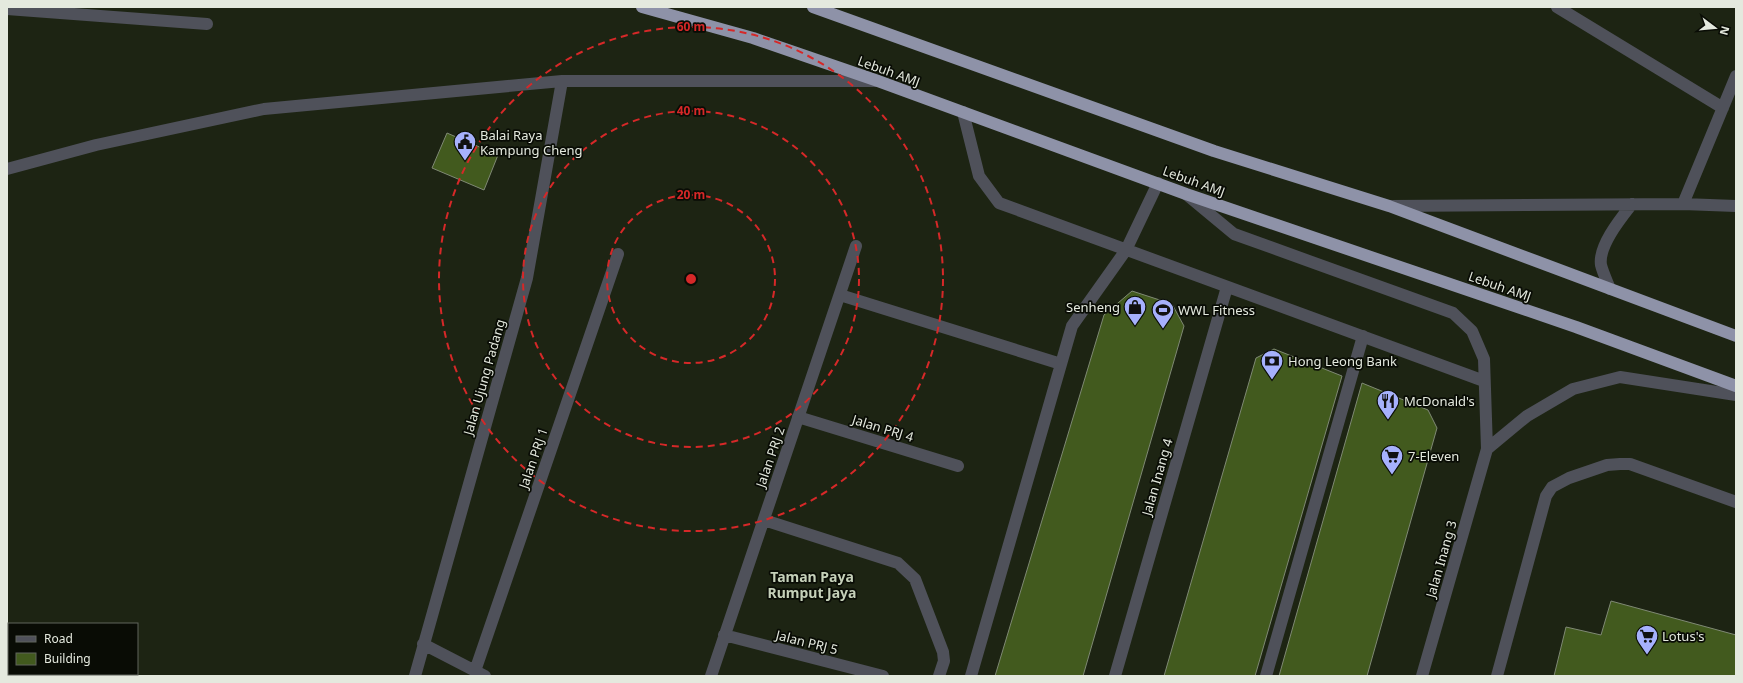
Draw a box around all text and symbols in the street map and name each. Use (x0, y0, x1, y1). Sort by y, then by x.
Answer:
north arrow (1695, 8, 1735, 48)
text: 60 m (677, 18, 705, 35)
text: N (1717, 25, 1734, 37)
street label: Lebuh AMJ (855, 51, 923, 91)
text: 40 m (677, 102, 705, 119)
place label: Balai Raya Kampung Cheng (480, 126, 583, 159)
public building icon: Balai Raya Kampung Cheng (452, 129, 478, 162)
street label: Lebuh AMJ (1160, 161, 1228, 201)
text: 20 m (677, 186, 705, 203)
street label: Lebuh AMJ (1466, 267, 1534, 305)
centre of rings (684, 272, 698, 286)
shop icon: Senheng (1122, 294, 1148, 327)
sports icon: WWL Fitness (1150, 297, 1176, 330)
place label: Senheng (1066, 298, 1120, 316)
place label: WWL Fitness (1178, 301, 1255, 319)
street label: Jalan Ujung Padang (458, 317, 509, 439)
bank icon: Hong Leong Bank (1259, 348, 1285, 381)
place label: Hong Leong Bank (1288, 352, 1397, 370)
restaurant icon: McDonald's (1375, 388, 1401, 421)
place label: McDonald's (1404, 392, 1475, 410)
street label: Jalan PRJ 4 (848, 410, 916, 446)
street label: Jalan PRJ 2 (751, 424, 789, 492)
street label: Jalan PRJ 1 (514, 425, 552, 493)
street label: Jalan Inang 4 (1137, 436, 1177, 520)
supermarket icon: 7-Eleven (1379, 443, 1405, 476)
place label: 7-Eleven (1408, 447, 1459, 465)
street label: Jalan Inang 3 (1421, 518, 1461, 602)
district label: Taman Paya Rumput Jaya (768, 567, 857, 602)
legend (8, 623, 138, 675)
supermarket icon: Lotus's (1634, 623, 1660, 656)
street label: Jalan PRJ 5 (772, 625, 840, 658)
place label: Lotus's (1662, 627, 1704, 645)
text: Road (44, 630, 73, 647)
text: Building (44, 650, 91, 667)

